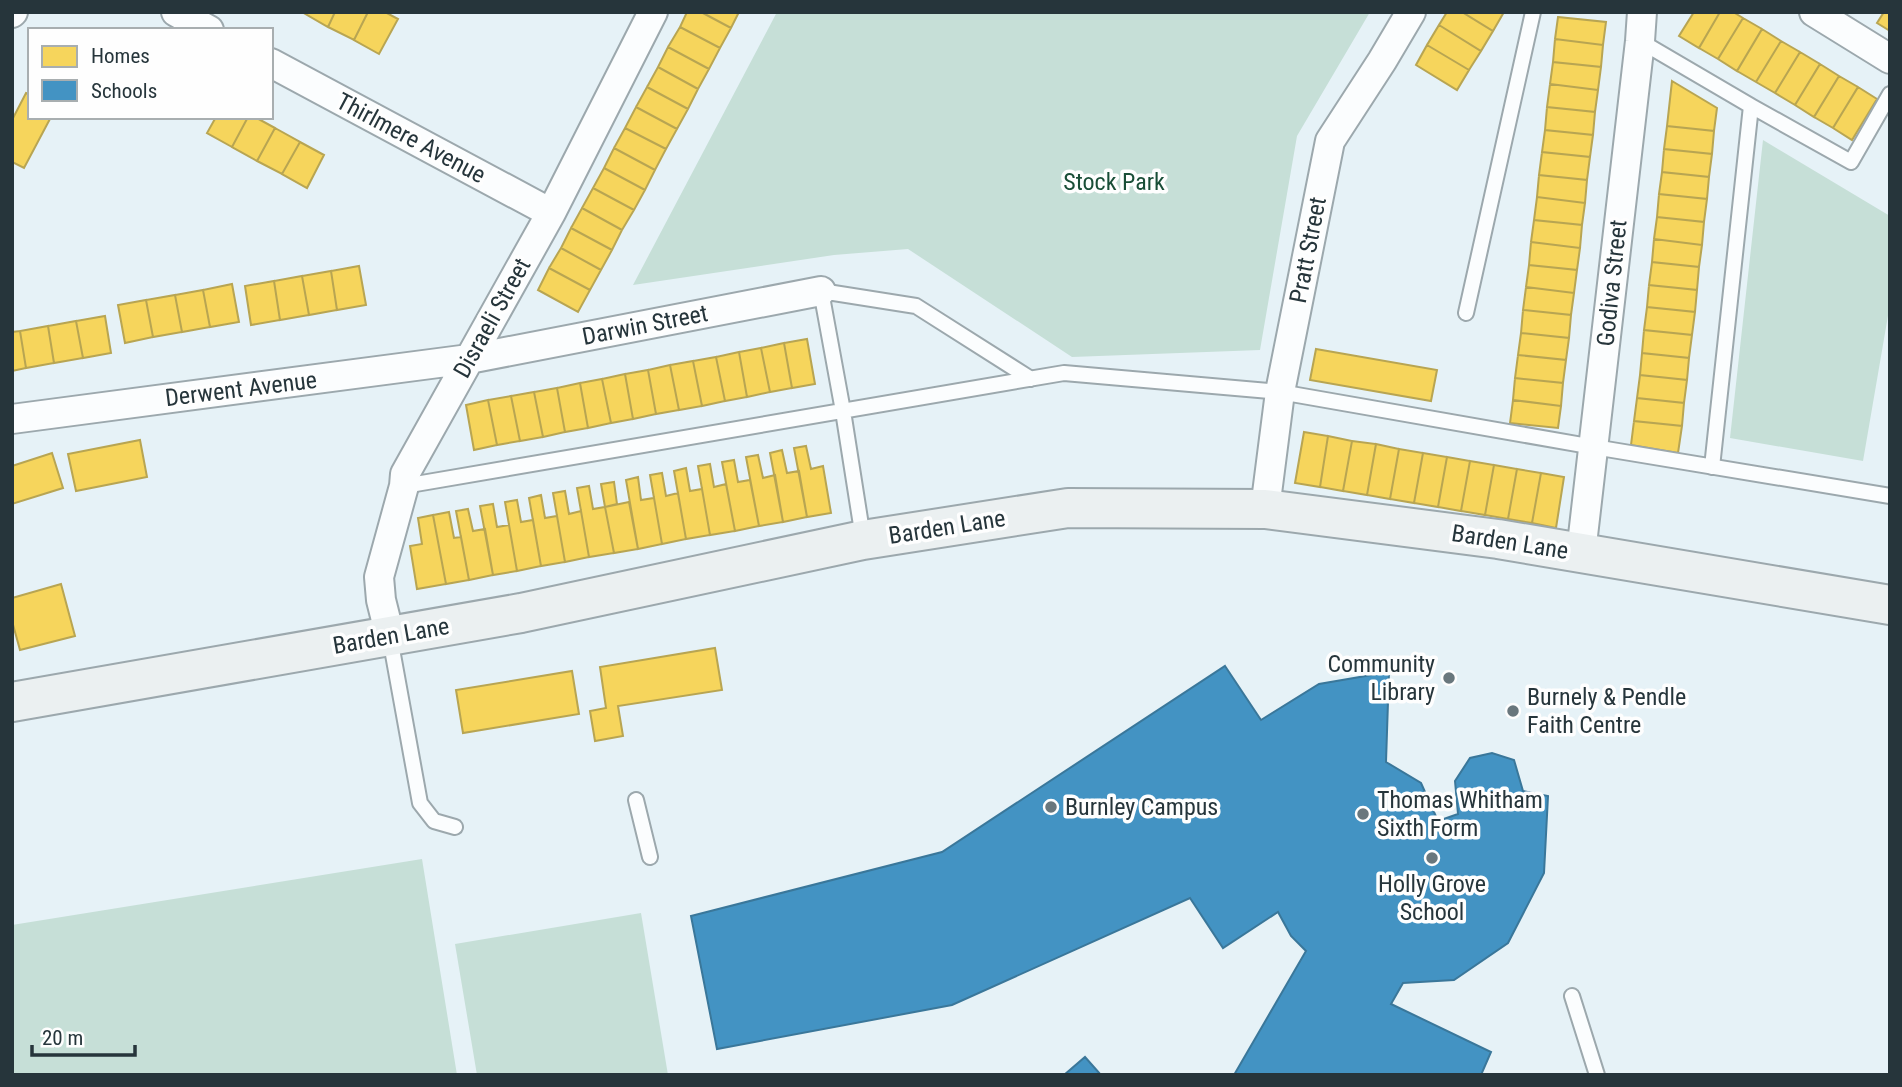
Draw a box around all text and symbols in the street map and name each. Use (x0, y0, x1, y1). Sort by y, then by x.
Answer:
legend (28, 28, 273, 119)
text: Homes (91, 44, 150, 68)
text: Schools (91, 79, 157, 103)
street label: Thirlmere Avenue (332, 87, 490, 189)
park label: Stock Park (1063, 168, 1165, 196)
street label: Pratt Street (1284, 195, 1332, 305)
street label: Godiva Street (1591, 218, 1633, 348)
street label: Disraeli Street (448, 253, 536, 383)
street label: Darwin Street (580, 299, 710, 351)
street label: Derwent Avenue (164, 366, 318, 412)
street label: Barden Lane (887, 504, 1007, 550)
street label: Barden Lane (1450, 519, 1570, 565)
street label: Barden Lane (331, 612, 451, 660)
place label: Community Library (1327, 650, 1435, 706)
marker: Community Library (1441, 670, 1457, 686)
place label: Burnely & Pendle Faith Centre (1527, 683, 1686, 739)
marker: Burnely & Pendle Faith Centre (1505, 703, 1521, 719)
place label: Thomas Whitham Sixth Form (1377, 786, 1543, 842)
place label: Burnley Campus (1065, 793, 1218, 821)
marker: Burnley Campus (1043, 799, 1059, 815)
marker: Thomas Whitham Sixth Form (1355, 806, 1371, 822)
marker: Holly Grove School (1424, 850, 1440, 866)
place label: Holly Grove School (1378, 870, 1486, 926)
scale bar (32, 1014, 135, 1058)
text: 20 m (42, 1026, 83, 1050)

